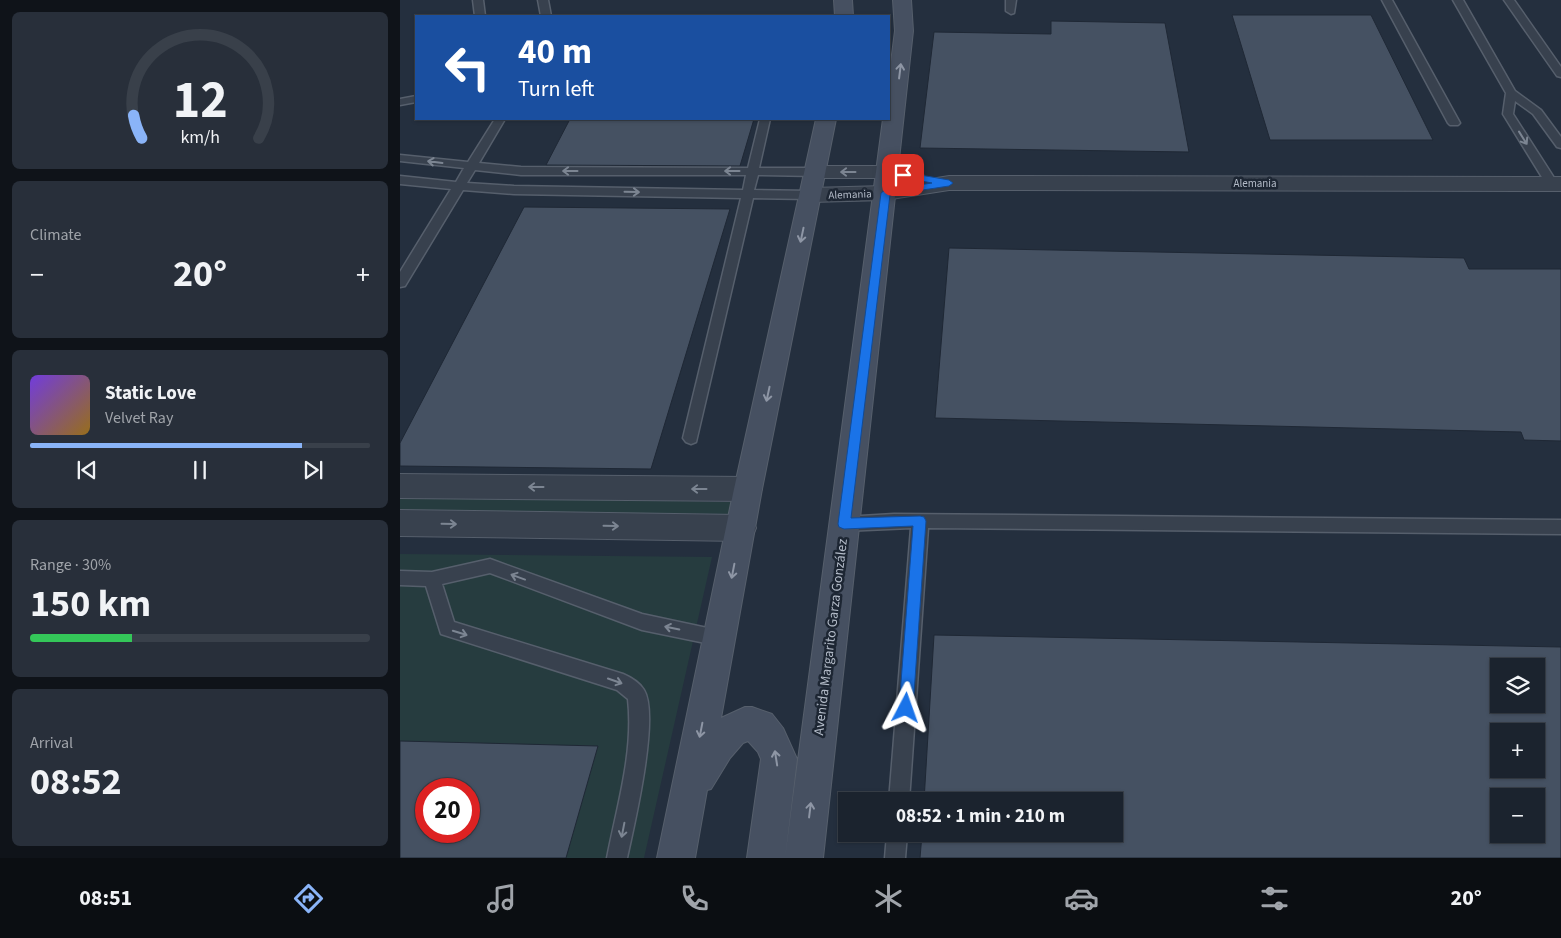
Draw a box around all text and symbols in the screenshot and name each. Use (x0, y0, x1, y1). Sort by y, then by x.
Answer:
text: 40 m (518, 27, 592, 77)
icon: left (435, 35, 500, 100)
text: 12 (173, 64, 227, 138)
one-way arrow (895, 64, 905, 80)
text: Turn left (518, 73, 594, 105)
text: km/h (180, 125, 220, 150)
one-way arrow (1518, 130, 1528, 144)
pin (882, 154, 924, 196)
one-way arrow (428, 157, 444, 167)
icon: arrive (889, 161, 917, 189)
one-way arrow (562, 166, 578, 176)
one-way arrow (724, 166, 740, 176)
one-way arrow (841, 167, 857, 177)
street label: Alemania (1233, 176, 1277, 191)
street label: Alemania (828, 186, 872, 203)
one-way arrow (624, 187, 640, 197)
text: Climate (30, 224, 81, 246)
one-way arrow (797, 227, 806, 243)
text: 20° (173, 247, 227, 301)
text: − (30, 255, 44, 295)
text: + (356, 255, 370, 295)
text: Static Love (105, 380, 196, 407)
one-way arrow (763, 386, 772, 402)
text: Velvet Ray (105, 407, 173, 429)
icon: previous (73, 456, 101, 484)
icon: pause (186, 456, 214, 484)
icon: next (299, 456, 327, 484)
one-way arrow (529, 482, 545, 492)
one-way arrow (691, 484, 708, 494)
one-way arrow (440, 519, 456, 529)
one-way arrow (602, 521, 619, 531)
street label: Avenida Margarito Garza González (809, 538, 853, 736)
text: Range · 30% (30, 554, 111, 576)
one-way arrow (728, 562, 737, 578)
one-way arrow (511, 572, 526, 581)
text: 150 km (30, 577, 151, 631)
one-way arrow (664, 623, 680, 632)
one-way arrow (452, 628, 468, 638)
map controls (1490, 658, 1545, 843)
button: layers (1490, 658, 1545, 713)
one-way arrow (607, 677, 623, 686)
position arrow (879, 681, 931, 733)
one-way arrow (696, 721, 705, 737)
button: + (1490, 723, 1545, 778)
text: Arrival (30, 732, 73, 754)
one-way arrow (771, 750, 781, 766)
text: 08:52 (30, 755, 122, 809)
speed limit sign: 20 (415, 778, 480, 843)
button: − (1490, 788, 1545, 843)
one-way arrow (805, 802, 815, 818)
text: 08:52 · 1 min · 210 m (896, 803, 1065, 830)
one-way arrow (617, 821, 627, 837)
icon: directions (291, 881, 326, 916)
icon: music (484, 881, 519, 916)
icon: phone (677, 881, 712, 916)
icon: climate (871, 881, 906, 916)
icon: car (1064, 881, 1099, 916)
icon: filters (1257, 881, 1292, 916)
text: 08:51 (79, 882, 132, 914)
text: 20° (1451, 882, 1482, 914)

